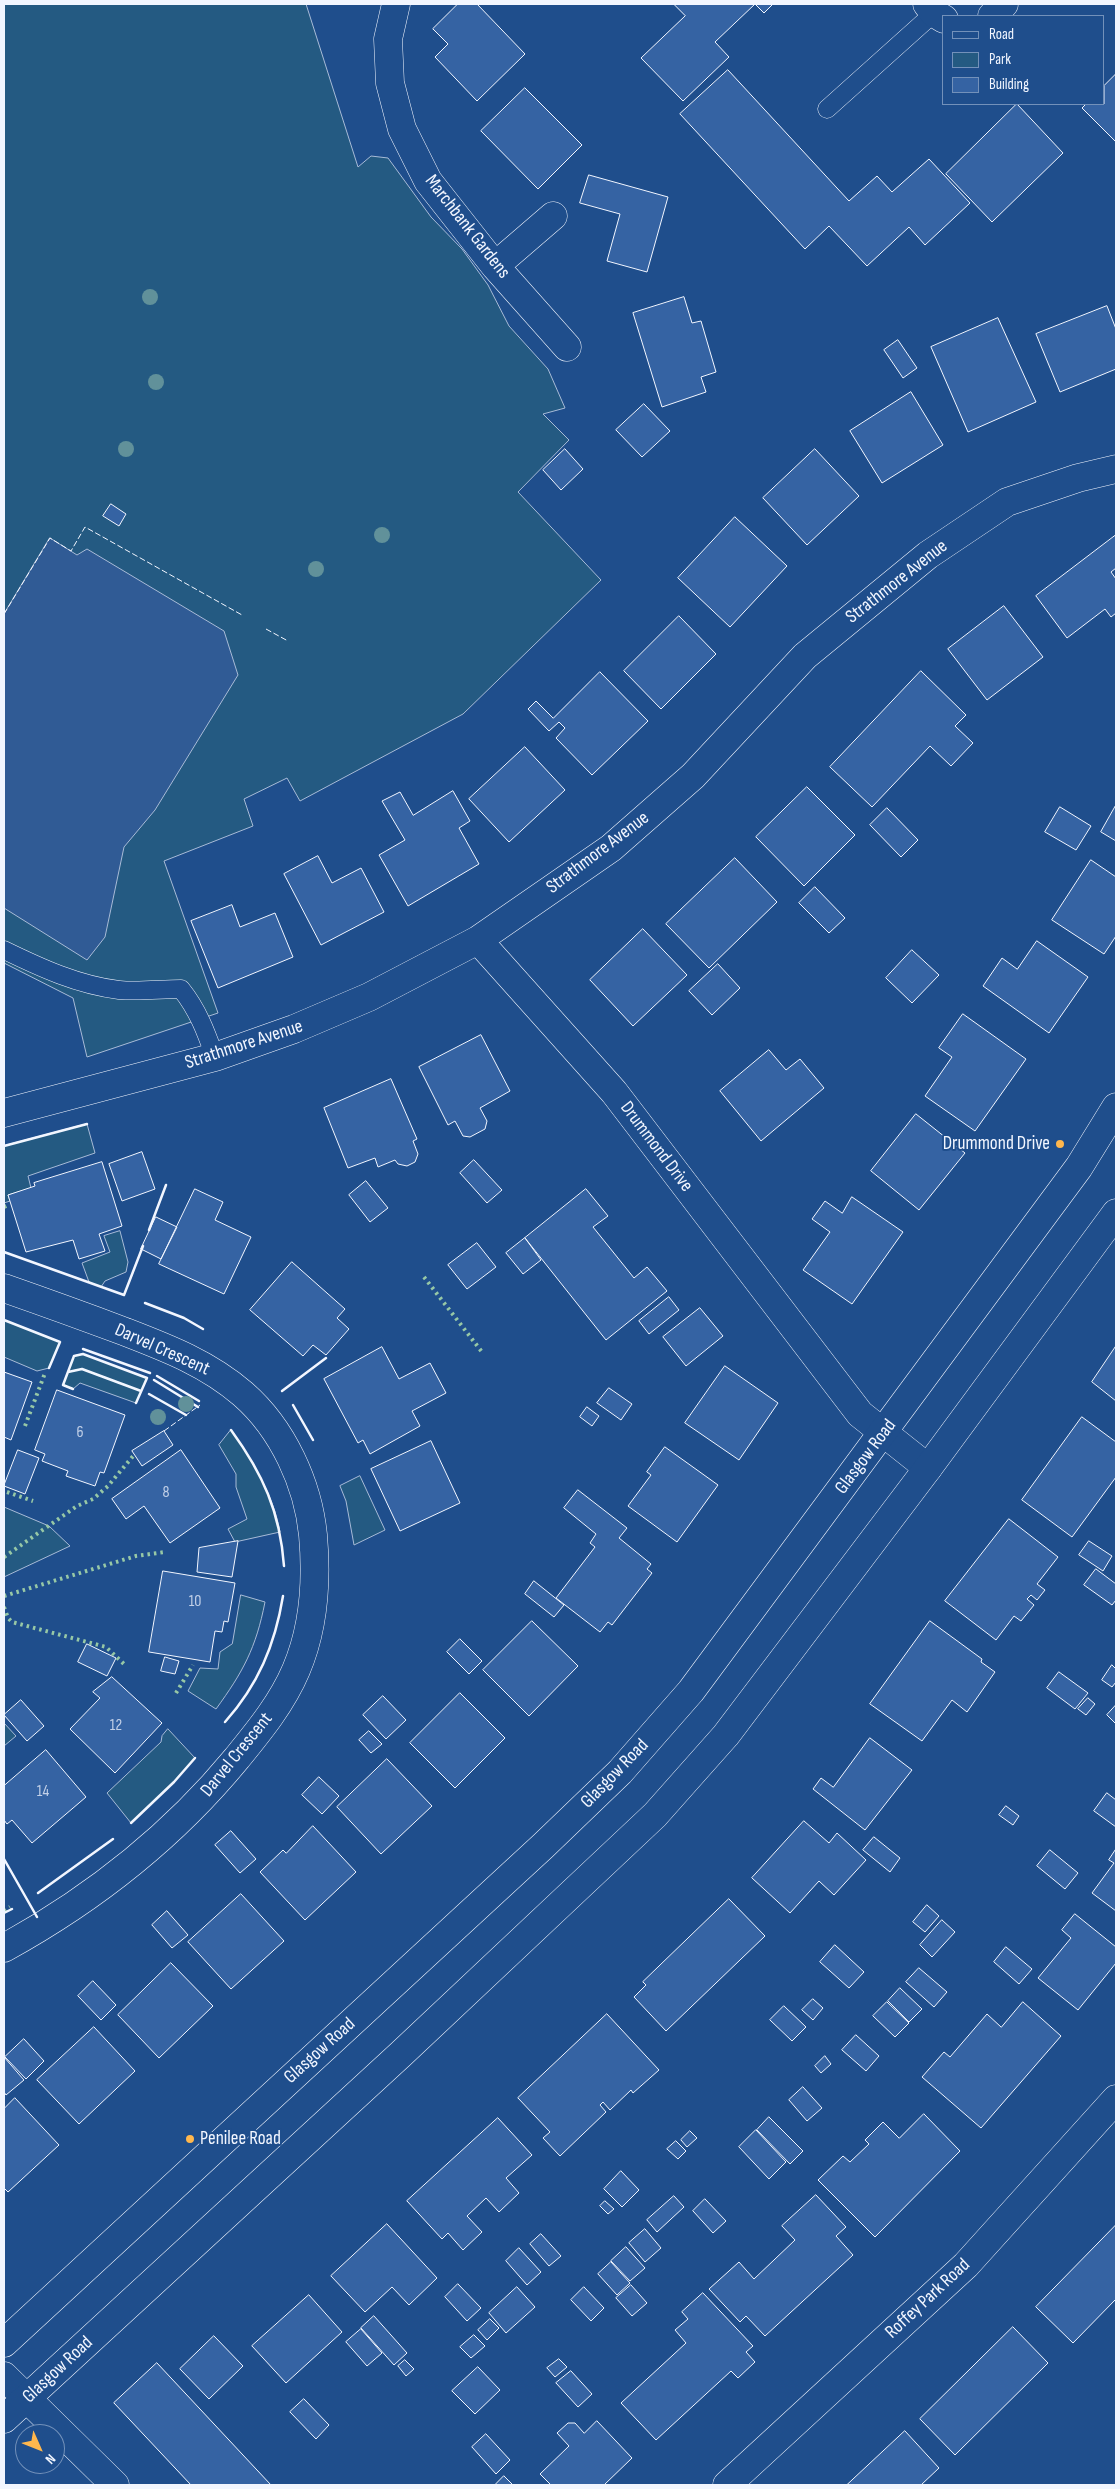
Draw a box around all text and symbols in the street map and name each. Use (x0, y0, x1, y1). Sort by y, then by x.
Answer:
legend (942, 15, 1105, 105)
text: Road (989, 25, 1014, 44)
text: Park (989, 50, 1011, 69)
text: Building (989, 75, 1029, 94)
street label: Marchbank Gardens (419, 171, 515, 283)
street label: Strathmore Avenue (842, 535, 952, 629)
street label: Strathmore Avenue (542, 807, 654, 899)
street label: Strathmore Avenue (182, 1015, 306, 1075)
street label: Drummond Drive (615, 1097, 697, 1197)
place label: Drummond Drive (943, 1133, 1050, 1155)
marker: Drummond Drive (1054, 1138, 1066, 1150)
street label: Darvel Crescent (111, 1319, 213, 1381)
street label: Glasgow Road (830, 1415, 902, 1499)
house number: 6 (76, 1423, 84, 1443)
house number: 8 (162, 1483, 170, 1503)
house number: 10 (189, 1592, 201, 1612)
street label: Darvel Crescent (196, 1708, 278, 1802)
house number: 12 (110, 1716, 122, 1736)
street label: Glasgow Road (576, 1735, 654, 1813)
house number: 14 (37, 1782, 49, 1802)
street label: Glasgow Road (280, 2013, 360, 2089)
place label: Penilee Road (200, 2128, 281, 2150)
marker: Penilee Road (184, 2133, 196, 2145)
street label: Roffey Park Road (881, 2254, 975, 2344)
street label: Glasgow Road (18, 2332, 98, 2408)
north arrow (15, 2424, 65, 2474)
text: N (42, 2450, 59, 2468)

